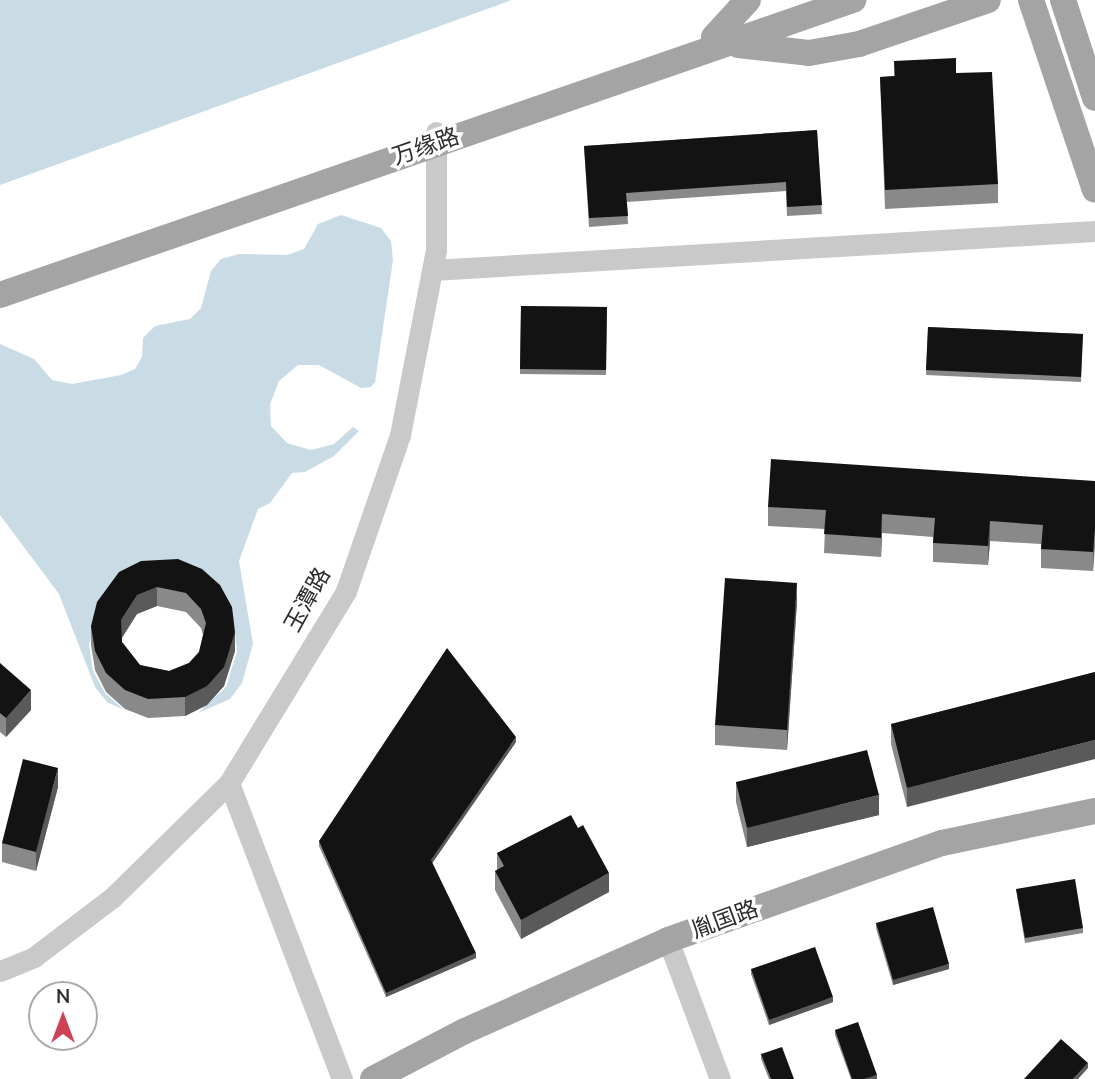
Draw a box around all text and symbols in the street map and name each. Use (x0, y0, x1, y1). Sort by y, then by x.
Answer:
street label: 万缘路 (389, 123, 463, 171)
street label: 玉潭路 (279, 563, 337, 637)
street label: 胤国路 (688, 895, 762, 945)
north arrow (28, 981, 98, 1051)
text: N (56, 984, 70, 1010)

